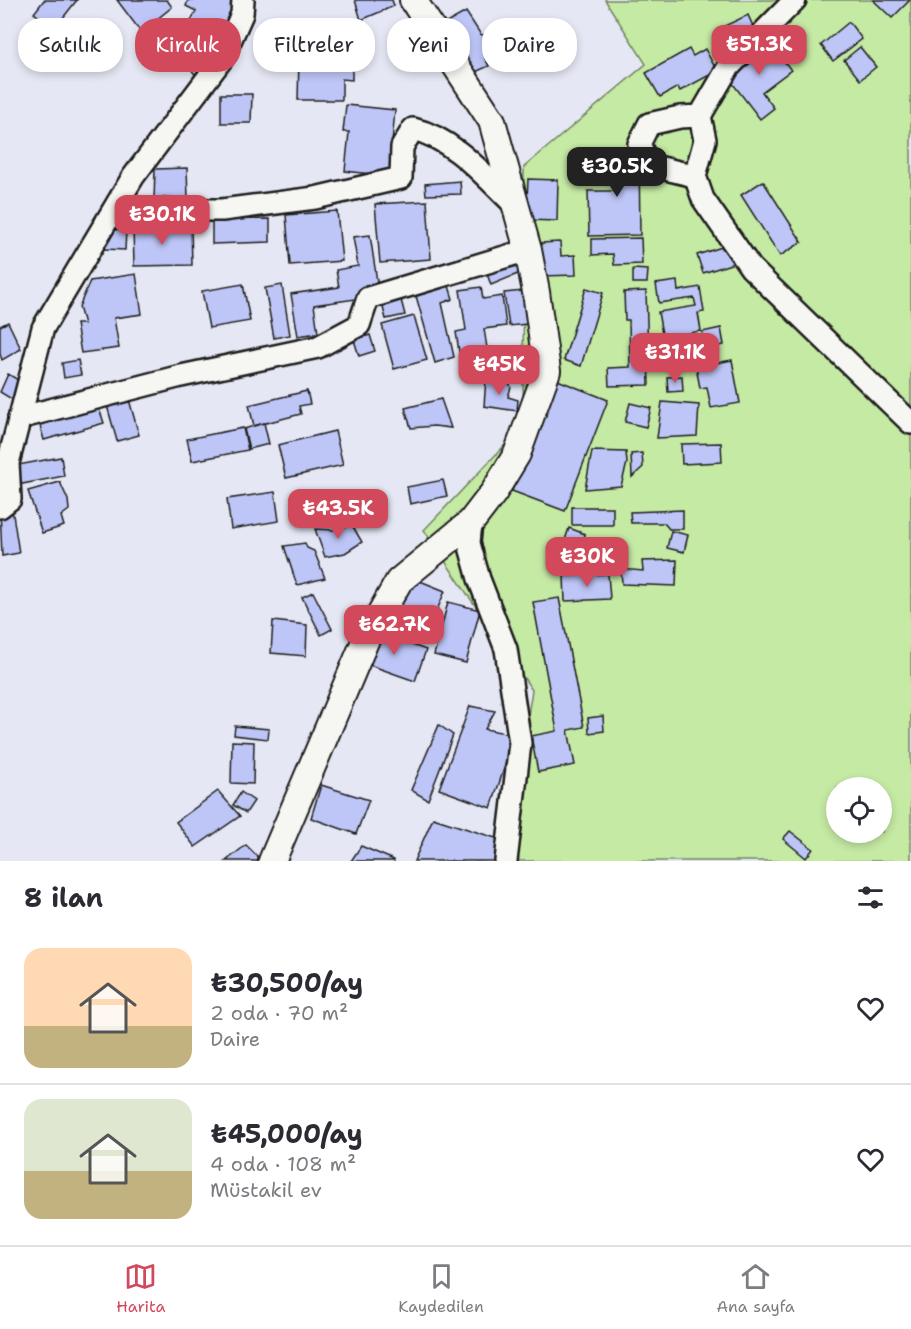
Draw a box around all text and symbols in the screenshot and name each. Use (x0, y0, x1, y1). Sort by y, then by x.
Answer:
chip: Satılık (18, 18, 123, 72)
chip: Kiralık (135, 18, 241, 72)
chip: Filtreler (253, 18, 375, 72)
chip: Yeni (387, 18, 470, 72)
chip: Daire (482, 18, 577, 72)
pin: ₺51.3K (710, 25, 808, 76)
text: ₺51.3K (726, 31, 792, 57)
pin: ₺30.5K (568, 147, 666, 198)
text: ₺30.5K (581, 153, 653, 179)
pin: ₺30.1K (113, 195, 211, 246)
text: ₺30.1K (129, 201, 195, 227)
pin: ₺31.1K (626, 333, 724, 384)
text: ₺31.1K (644, 339, 706, 365)
pin: ₺45K (463, 345, 535, 396)
text: ₺45K (472, 351, 526, 377)
pin: ₺43.5K (289, 489, 387, 540)
text: ₺43.5K (302, 495, 374, 521)
pin: ₺30K (551, 537, 623, 588)
text: ₺30K (559, 543, 615, 569)
pin: ₺62.7K (345, 605, 443, 656)
text: ₺62.7K (358, 611, 430, 637)
map controls (826, 777, 892, 843)
button: locate (826, 777, 892, 843)
text: 8 ilan (24, 880, 103, 915)
icon: filters (854, 881, 887, 914)
text: ₺30,500/ay (210, 965, 363, 1000)
icon: home (72, 972, 144, 1044)
icon: heart (854, 992, 887, 1025)
text: 2 oda · 70 m² (210, 1000, 348, 1026)
text: Daire (210, 1026, 260, 1052)
text: ₺45,000/ay (210, 1116, 363, 1151)
icon: home (72, 1123, 144, 1195)
icon: heart (854, 1143, 887, 1176)
text: 4 oda · 108 m² (210, 1151, 356, 1177)
text: Müstakil ev (210, 1177, 322, 1203)
tab: Harita (116, 1260, 166, 1317)
tab: Kaydedilen (398, 1260, 484, 1317)
tab: Ana sayfa (717, 1260, 795, 1317)

